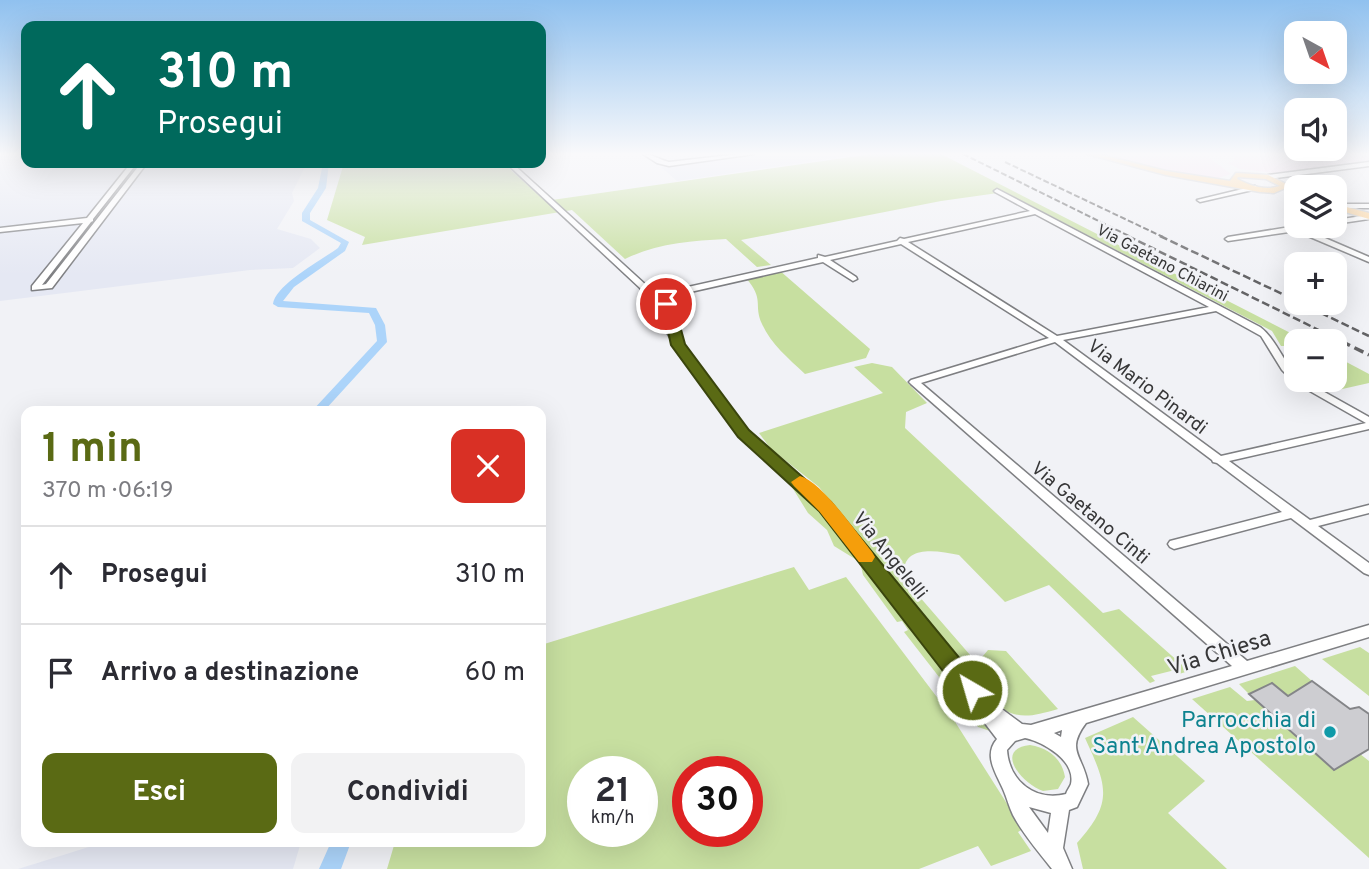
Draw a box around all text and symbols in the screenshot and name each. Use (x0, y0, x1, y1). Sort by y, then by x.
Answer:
north arrow (1284, 21, 1348, 84)
map controls (1284, 21, 1347, 392)
text: 310 m (157, 44, 293, 106)
icon: ahead (42, 49, 133, 140)
button: sound (1284, 98, 1347, 161)
text: Prosegui (157, 105, 283, 145)
button: layers (1284, 175, 1347, 238)
street label: Via Gaetano Chiarini (1093, 221, 1231, 307)
button: + (1284, 252, 1347, 315)
pin (636, 274, 696, 334)
icon: arrive (647, 285, 685, 323)
button: − (1284, 329, 1347, 392)
street label: Via Mario Pinardi (1082, 335, 1212, 441)
text: 1 min (42, 424, 143, 477)
button: close (451, 429, 525, 503)
street label: Via Gaetano Cinti (1026, 457, 1154, 570)
text: 370 m · 06:19 (42, 477, 173, 506)
street label: Via Angelelli (847, 508, 932, 605)
icon: ahead (42, 556, 80, 594)
text: Prosegui (101, 559, 208, 592)
text: 310 m (455, 559, 525, 592)
street label: Via Chiesa (1164, 625, 1275, 684)
position arrow (935, 653, 1009, 727)
icon: arrive (42, 654, 80, 692)
text: Arrivo a destinazione (101, 657, 359, 690)
text: 60 m (465, 657, 525, 690)
place label: Parrocchia di Sant'Andrea Apostolo (1092, 707, 1316, 762)
marker: Parrocchia di Sant'Andrea Apostolo (1322, 724, 1338, 740)
button: Esci (42, 753, 277, 833)
button: Condividi (291, 753, 525, 833)
speed limit sign: 30 (672, 756, 763, 847)
text: 21 (595, 770, 630, 814)
text: km/h (591, 807, 634, 830)

